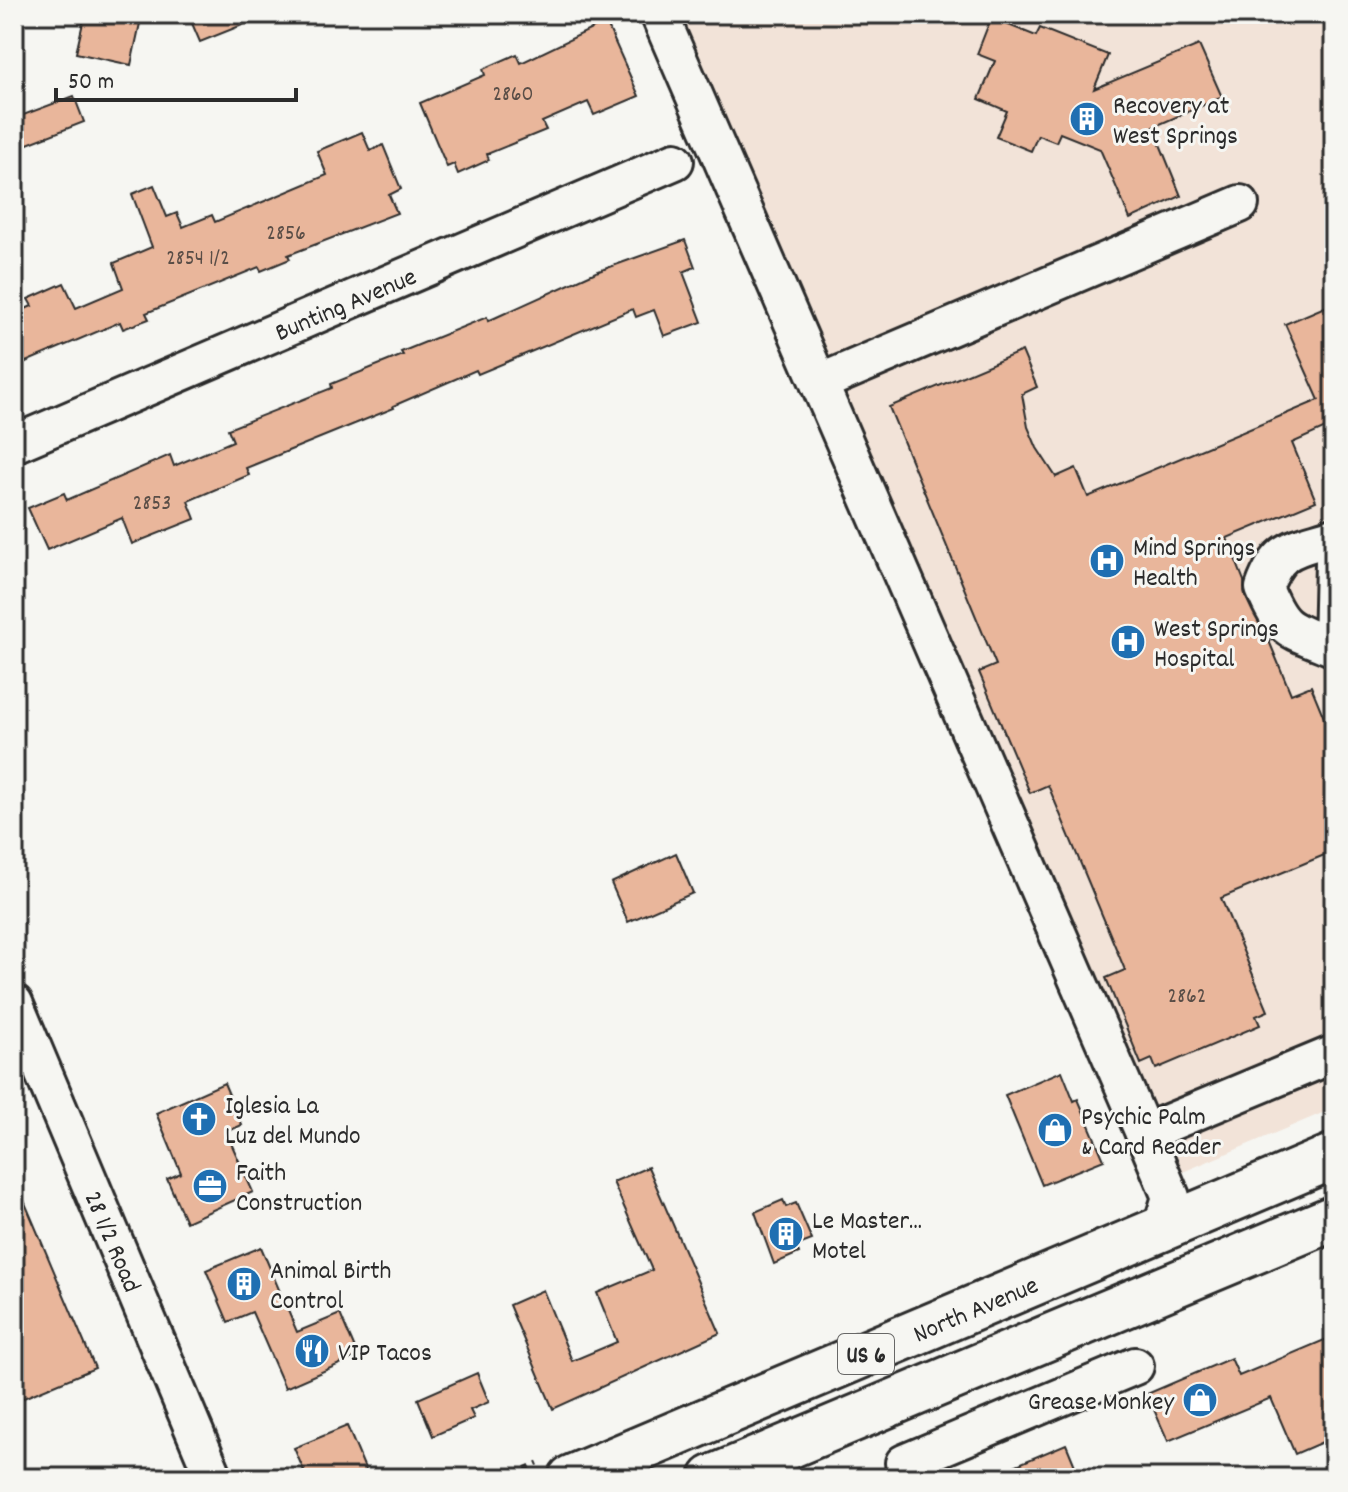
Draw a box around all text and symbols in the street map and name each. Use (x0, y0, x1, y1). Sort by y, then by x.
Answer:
scale bar (56, 52, 296, 102)
text: 50 m (68, 66, 114, 100)
house number: 2860 (492, 80, 534, 111)
place label: Recovery at West Springs (1113, 89, 1238, 156)
building icon: Recovery at West Springs (1068, 100, 1106, 138)
house number: 2856 (266, 219, 306, 250)
house number: 2854 1/2 (166, 244, 230, 275)
street label: Bunting Avenue (270, 260, 423, 353)
house number: 2853 (133, 489, 171, 520)
place label: Mind Springs Health (1133, 531, 1255, 598)
hospital icon: Mind Springs Health (1088, 542, 1126, 580)
place label: West Springs Hospital (1154, 612, 1279, 679)
hospital icon: West Springs Hospital (1109, 623, 1147, 661)
house number: 2862 (1168, 982, 1206, 1013)
place label: Iglesia La Luz del Mundo (225, 1089, 361, 1156)
church icon: Iglesia La Luz del Mundo (180, 1100, 218, 1138)
place label: Psychic Palm & Card Reader (1081, 1100, 1221, 1167)
shop icon: Psychic Palm & Card Reader (1036, 1111, 1074, 1149)
place label: Faith Construction (236, 1156, 362, 1223)
office icon: Faith Construction (191, 1167, 229, 1205)
street label: 28 1/2 Road (73, 1186, 149, 1299)
place label: Le Master... Motel (812, 1204, 922, 1271)
building icon: Le Master... Motel (767, 1215, 805, 1253)
place label: Animal Birth Control (270, 1254, 391, 1321)
building icon: Animal Birth Control (225, 1265, 263, 1303)
street label: North Avenue (908, 1268, 1045, 1354)
restaurant icon: VIP Tacos (293, 1332, 331, 1370)
road number: US 6 (838, 1334, 894, 1374)
place label: VIP Tacos (338, 1336, 432, 1373)
shop icon: Grease Monkey (1181, 1381, 1219, 1419)
place label: Grease Monkey (1028, 1385, 1174, 1422)

